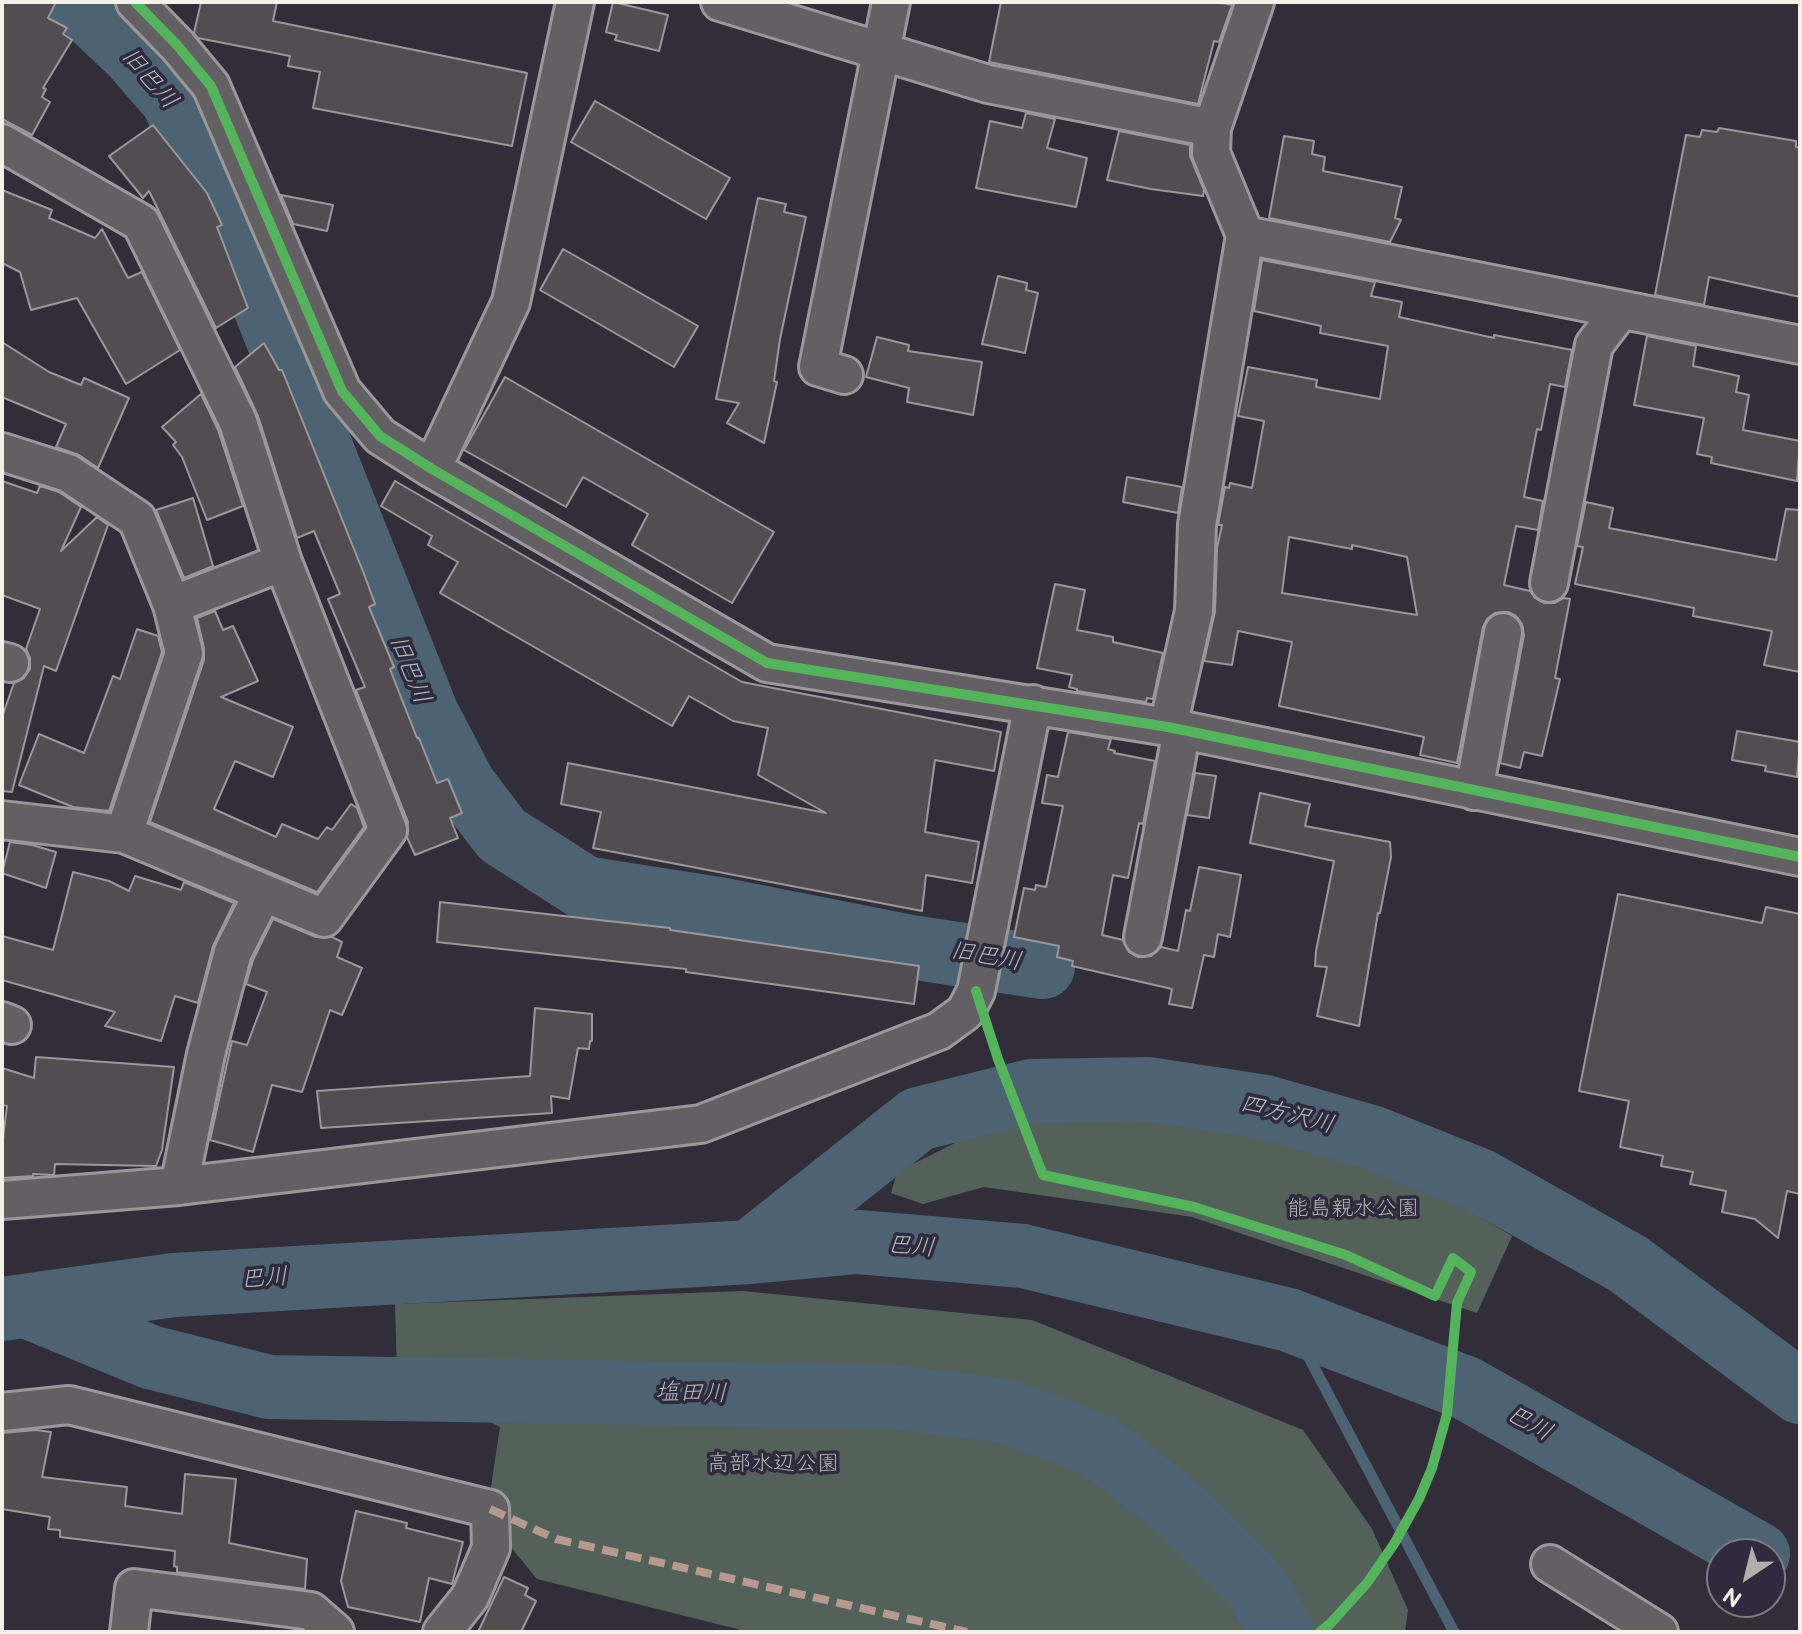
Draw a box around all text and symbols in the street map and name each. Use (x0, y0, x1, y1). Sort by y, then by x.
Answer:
water label: 旧巴川 (115, 42, 183, 116)
water label: 旧巴川 (382, 631, 436, 709)
water label: 旧巴川 (948, 937, 1024, 977)
water label: 四方沢川 (1237, 1089, 1337, 1141)
park label: 能島親水公園 (1287, 1196, 1419, 1222)
water label: 巴川 (886, 1231, 936, 1263)
water label: 巴川 (239, 1263, 289, 1295)
water label: 塩田川 (655, 1379, 727, 1409)
water label: 巴川 (1501, 1400, 1557, 1448)
park label: 高部水辺公園 (707, 1451, 839, 1477)
north arrow (1706, 1538, 1786, 1618)
text: N (1719, 1581, 1748, 1612)

